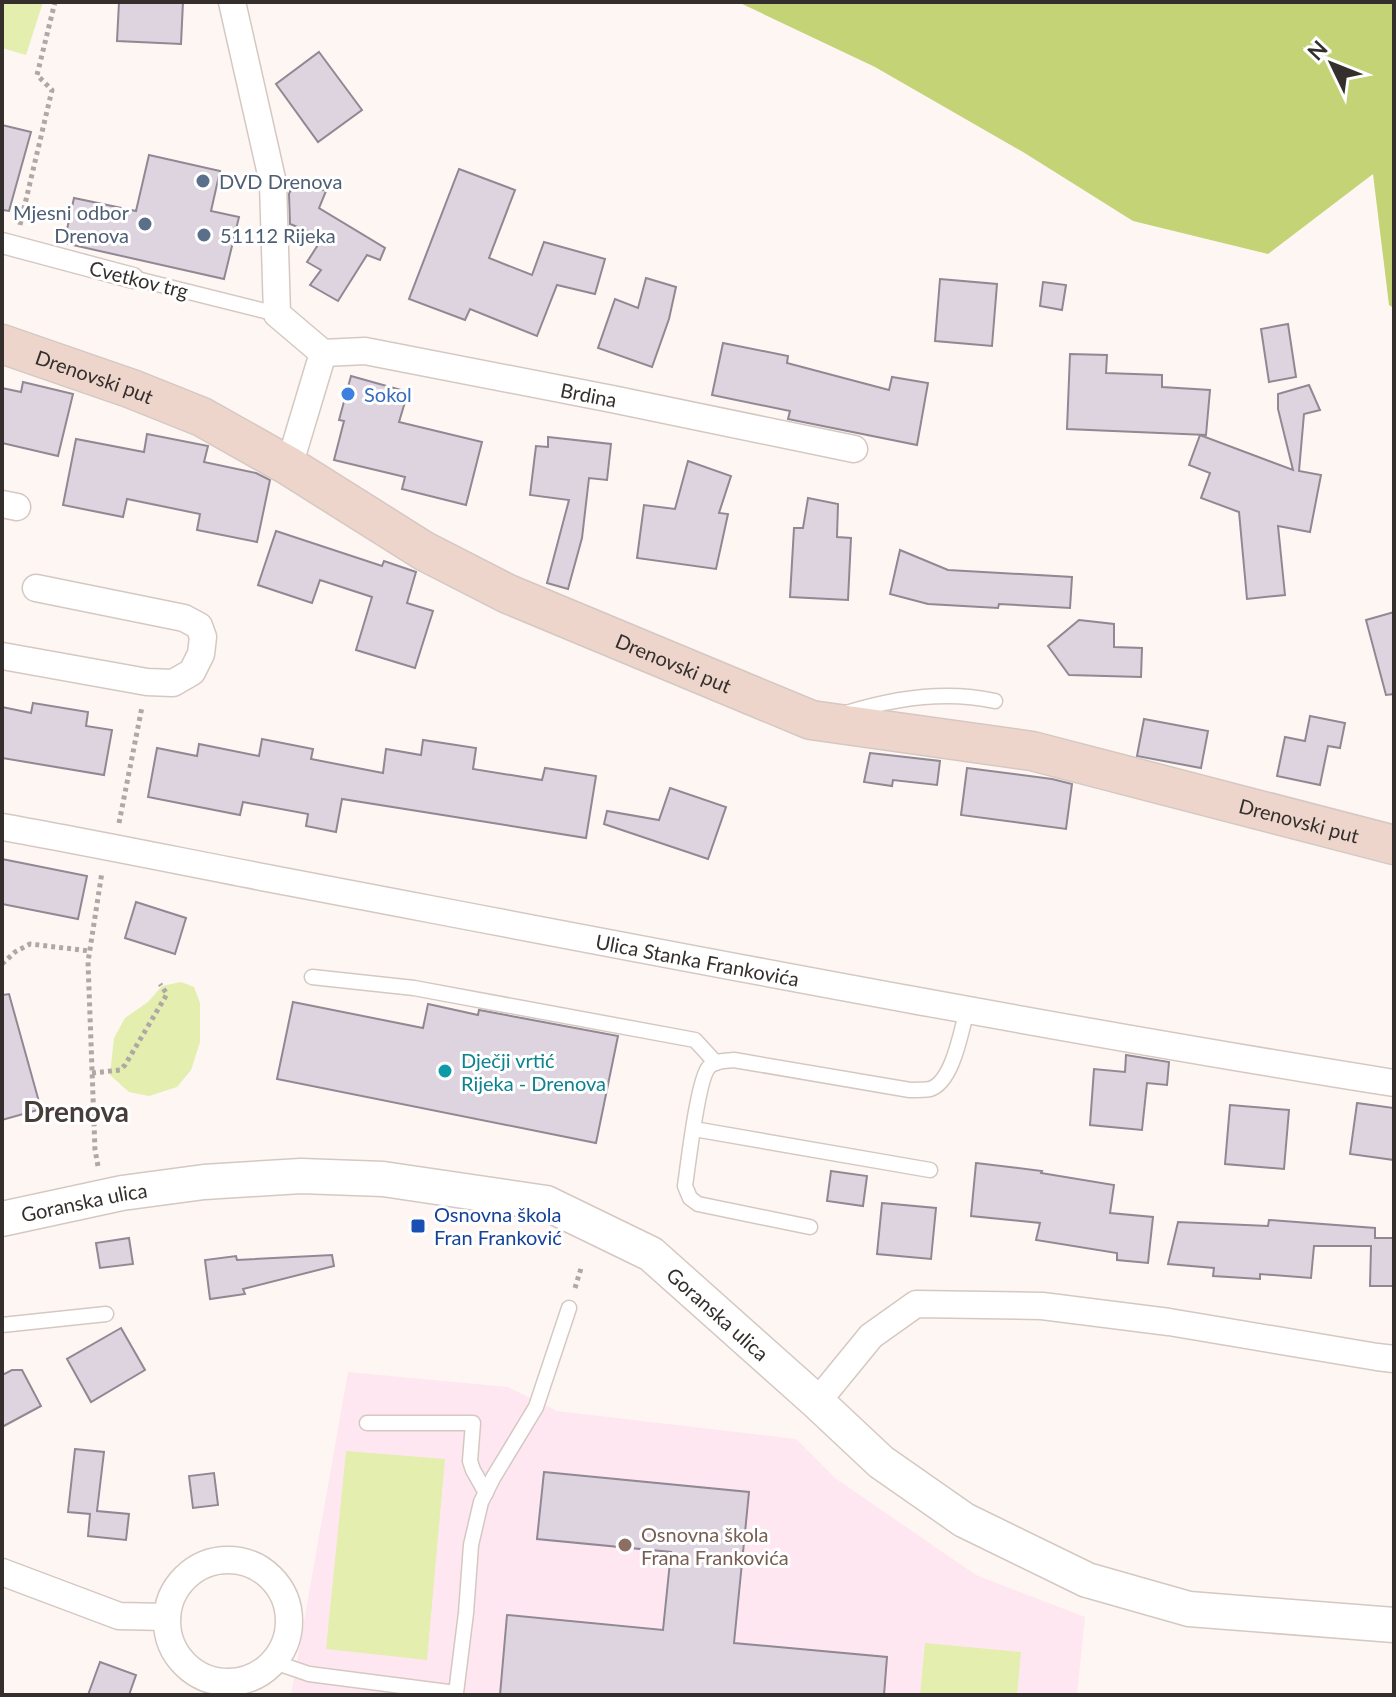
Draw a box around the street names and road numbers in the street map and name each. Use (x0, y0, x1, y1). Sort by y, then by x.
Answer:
street label: Cvetkov trg (87, 255, 191, 303)
street label: Drenovski put (33, 345, 157, 408)
street label: Brdina (559, 377, 619, 412)
street label: Drenovski put (612, 628, 735, 698)
street label: Drenovski put (1237, 793, 1362, 847)
street label: Ulica Stanka Frankovića (594, 929, 801, 991)
street label: Goranska ulica (19, 1178, 149, 1227)
street label: Goranska ulica (662, 1262, 774, 1365)

